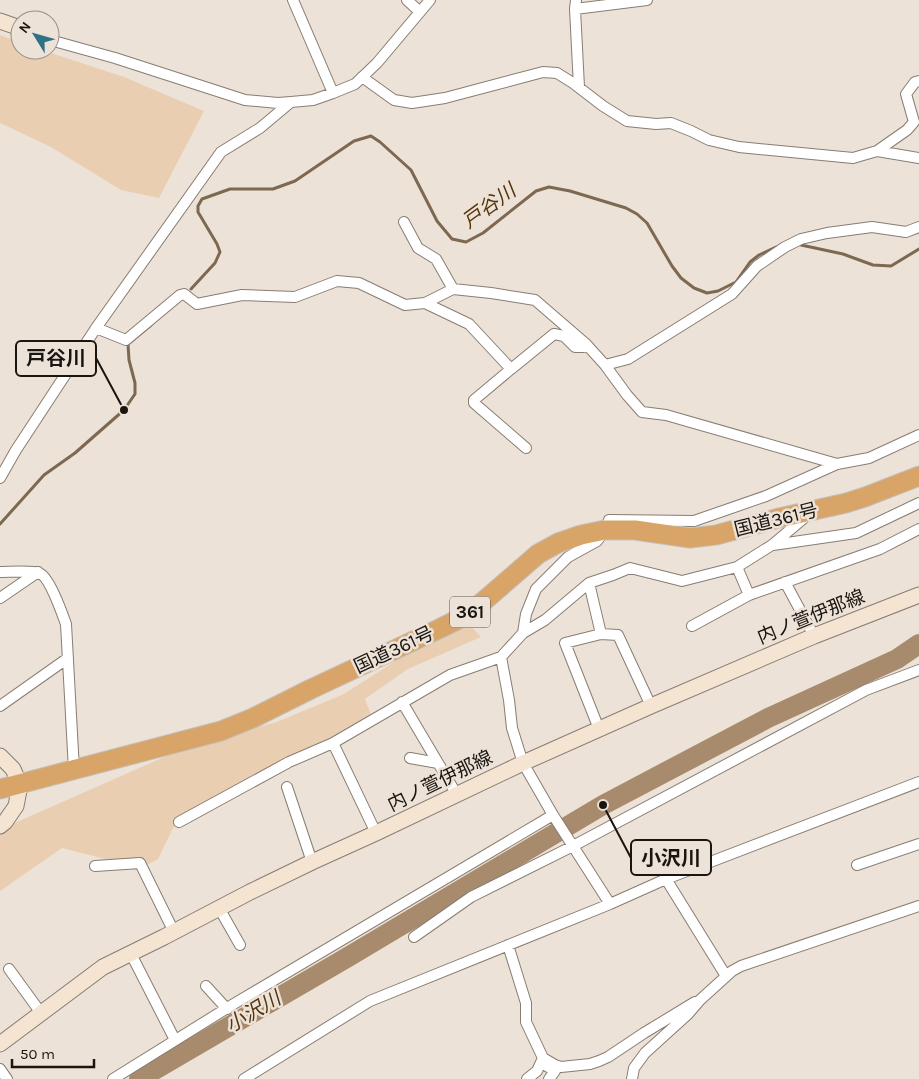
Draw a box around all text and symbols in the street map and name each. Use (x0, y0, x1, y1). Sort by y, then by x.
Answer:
north arrow (10, 10, 60, 60)
text: N (15, 18, 35, 37)
water label: 戸谷川 (458, 178, 522, 233)
callout: 戸谷川 (16, 341, 96, 376)
text: 戸谷川 (26, 347, 86, 370)
street label: 国道361号 (732, 499, 820, 541)
street label: 内ノ萱伊那線 (754, 585, 868, 649)
road number: 361 (450, 596, 490, 628)
street label: 国道361号 (351, 622, 437, 678)
street label: 内ノ萱伊那線 (384, 746, 496, 816)
callout: 小沢川 (631, 840, 711, 875)
text: 小沢川 (641, 847, 701, 870)
water label: 小沢川 (221, 986, 286, 1037)
scale bar (12, 1036, 95, 1068)
text: 50 m (20, 1045, 55, 1063)

